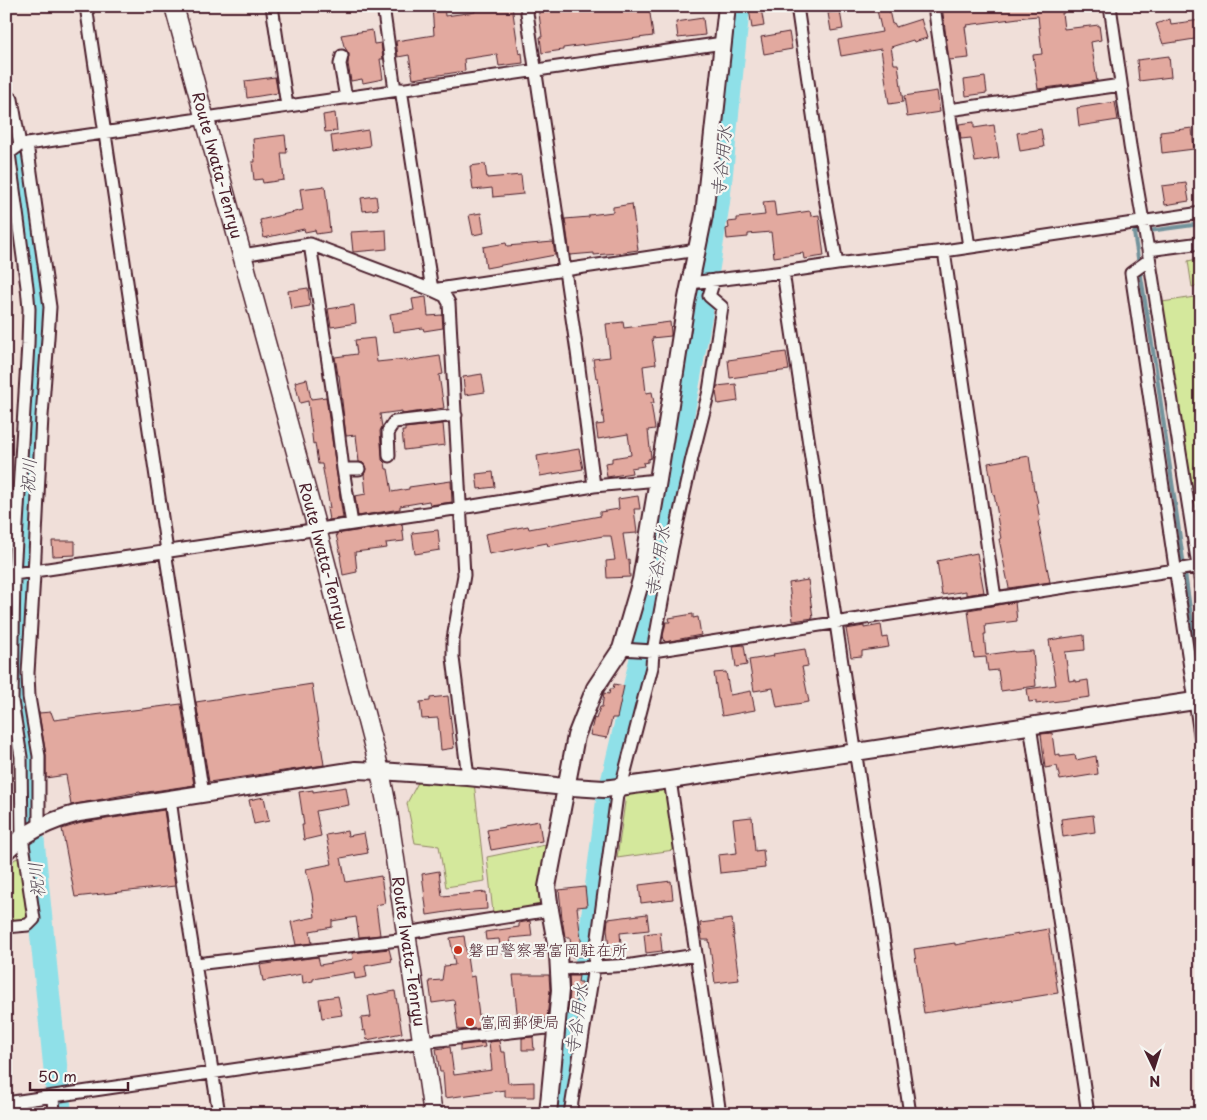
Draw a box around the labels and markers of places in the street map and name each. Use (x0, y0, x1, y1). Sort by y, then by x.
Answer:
place label: 磐田警察署富岡駐在所 (468, 937, 628, 961)
marker: 磐田警察署富岡駐在所 (452, 944, 464, 956)
place label: 富岡郵便局 (480, 1009, 560, 1033)
marker: 富岡郵便局 (464, 1016, 476, 1028)

